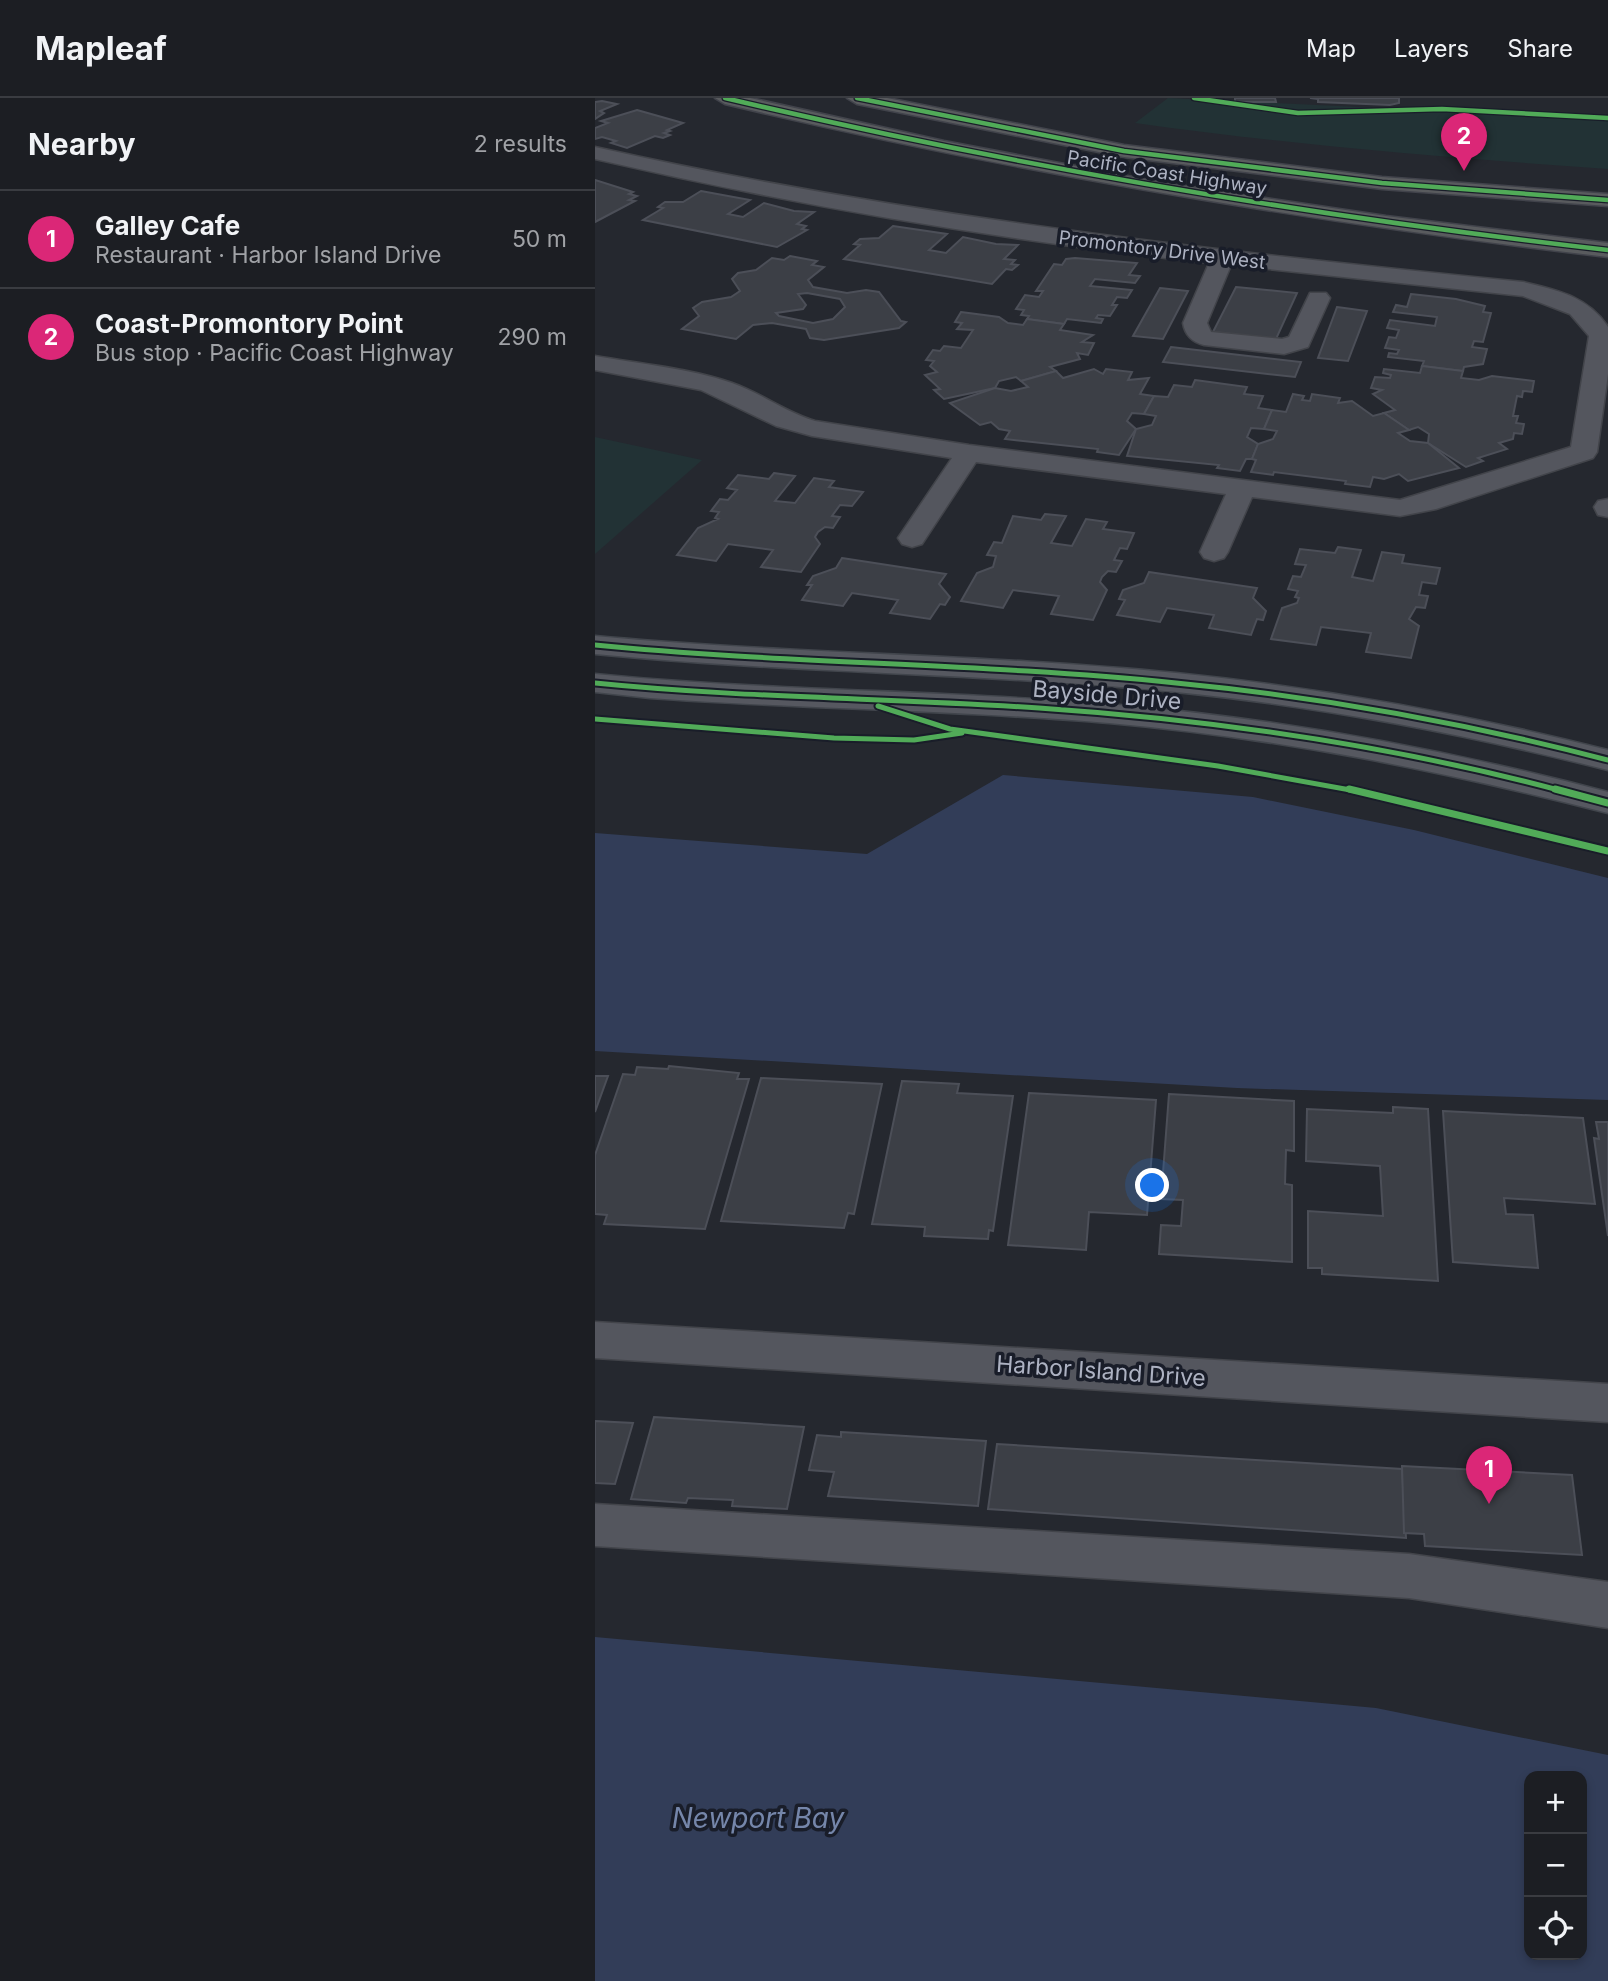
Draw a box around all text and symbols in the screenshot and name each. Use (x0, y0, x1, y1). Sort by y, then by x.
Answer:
text: Mapleaf (35, 28, 167, 68)
text: Map (1306, 34, 1356, 63)
text: Layers (1394, 34, 1469, 63)
text: Share (1507, 34, 1573, 63)
pin: 2 (1441, 113, 1487, 171)
text: Nearby (28, 126, 136, 162)
text: 2 results (474, 130, 567, 158)
street label: Pacific Coast Highway (1065, 146, 1269, 200)
text: Galley Cafe (95, 210, 240, 241)
text: 1 (46, 225, 56, 253)
text: 50 m (512, 225, 567, 253)
street label: Promontory Drive West (1057, 226, 1267, 274)
text: Restaurant · Harbor Island Drive (95, 241, 441, 269)
text: Coast-Promontory Point (95, 308, 403, 339)
text: 2 (44, 323, 58, 351)
text: 290 m (498, 323, 567, 351)
text: Bus stop · Pacific Coast Highway (95, 339, 454, 367)
street label: Bayside Drive (1031, 675, 1183, 715)
your location (1135, 1168, 1169, 1202)
street label: Harbor Island Drive (995, 1350, 1207, 1392)
pin: 1 (1466, 1446, 1512, 1504)
map controls (1524, 1771, 1587, 1960)
button: + (1524, 1771, 1587, 1834)
water label: Newport Bay (672, 1801, 845, 1835)
button: − (1524, 1834, 1587, 1897)
button: locate (1524, 1897, 1587, 1960)

